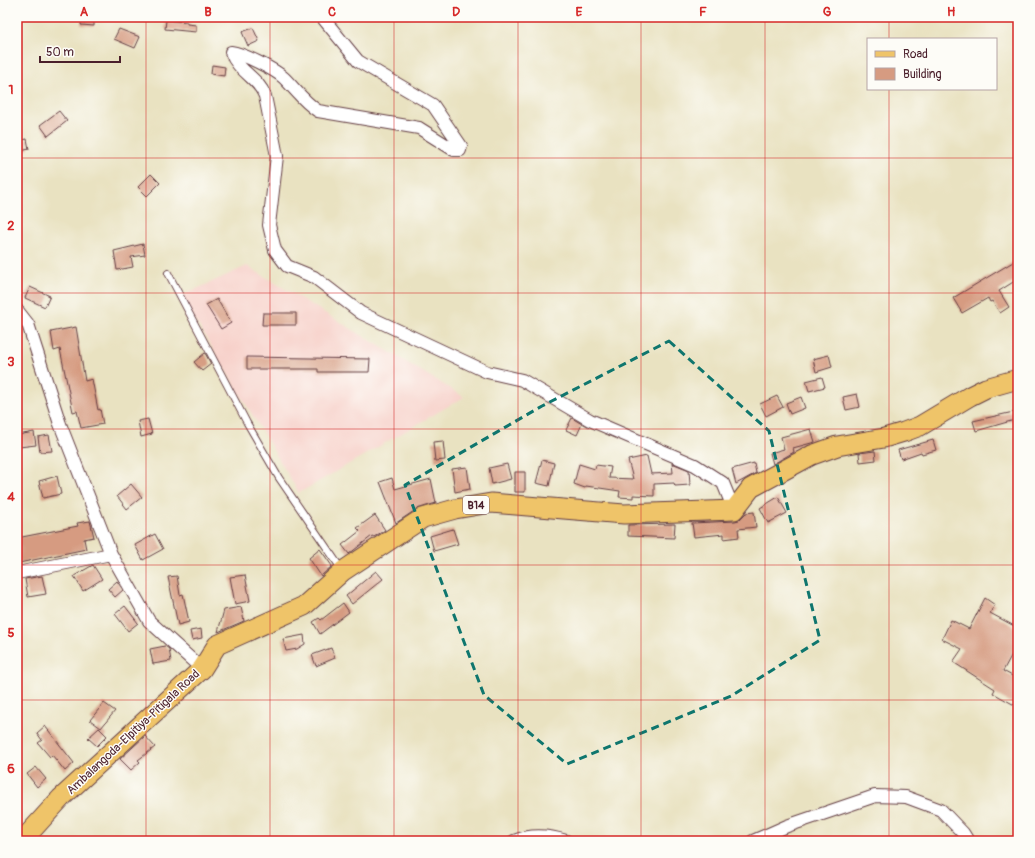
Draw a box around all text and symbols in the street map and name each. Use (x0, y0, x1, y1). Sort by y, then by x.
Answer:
text: A (80, 4, 89, 20)
text: B (204, 4, 212, 20)
text: C (328, 4, 336, 20)
text: D (452, 4, 460, 20)
text: E (576, 4, 583, 20)
text: F (699, 4, 707, 20)
text: G (823, 4, 832, 20)
text: H (947, 4, 955, 20)
scale bar (40, 38, 120, 64)
legend (867, 38, 997, 90)
text: 50 m (46, 45, 74, 60)
text: Road (903, 47, 928, 62)
text: Building (903, 67, 942, 82)
text: 1 (8, 82, 14, 98)
text: 2 (7, 218, 15, 234)
text: 3 (7, 354, 15, 370)
text: 4 (7, 489, 15, 505)
road number: B14 (463, 496, 489, 514)
text: 5 (7, 625, 15, 641)
street label: Ambalangoda-Elpitiya-Pitigala Road (64, 667, 203, 798)
text: 6 (7, 761, 15, 777)

